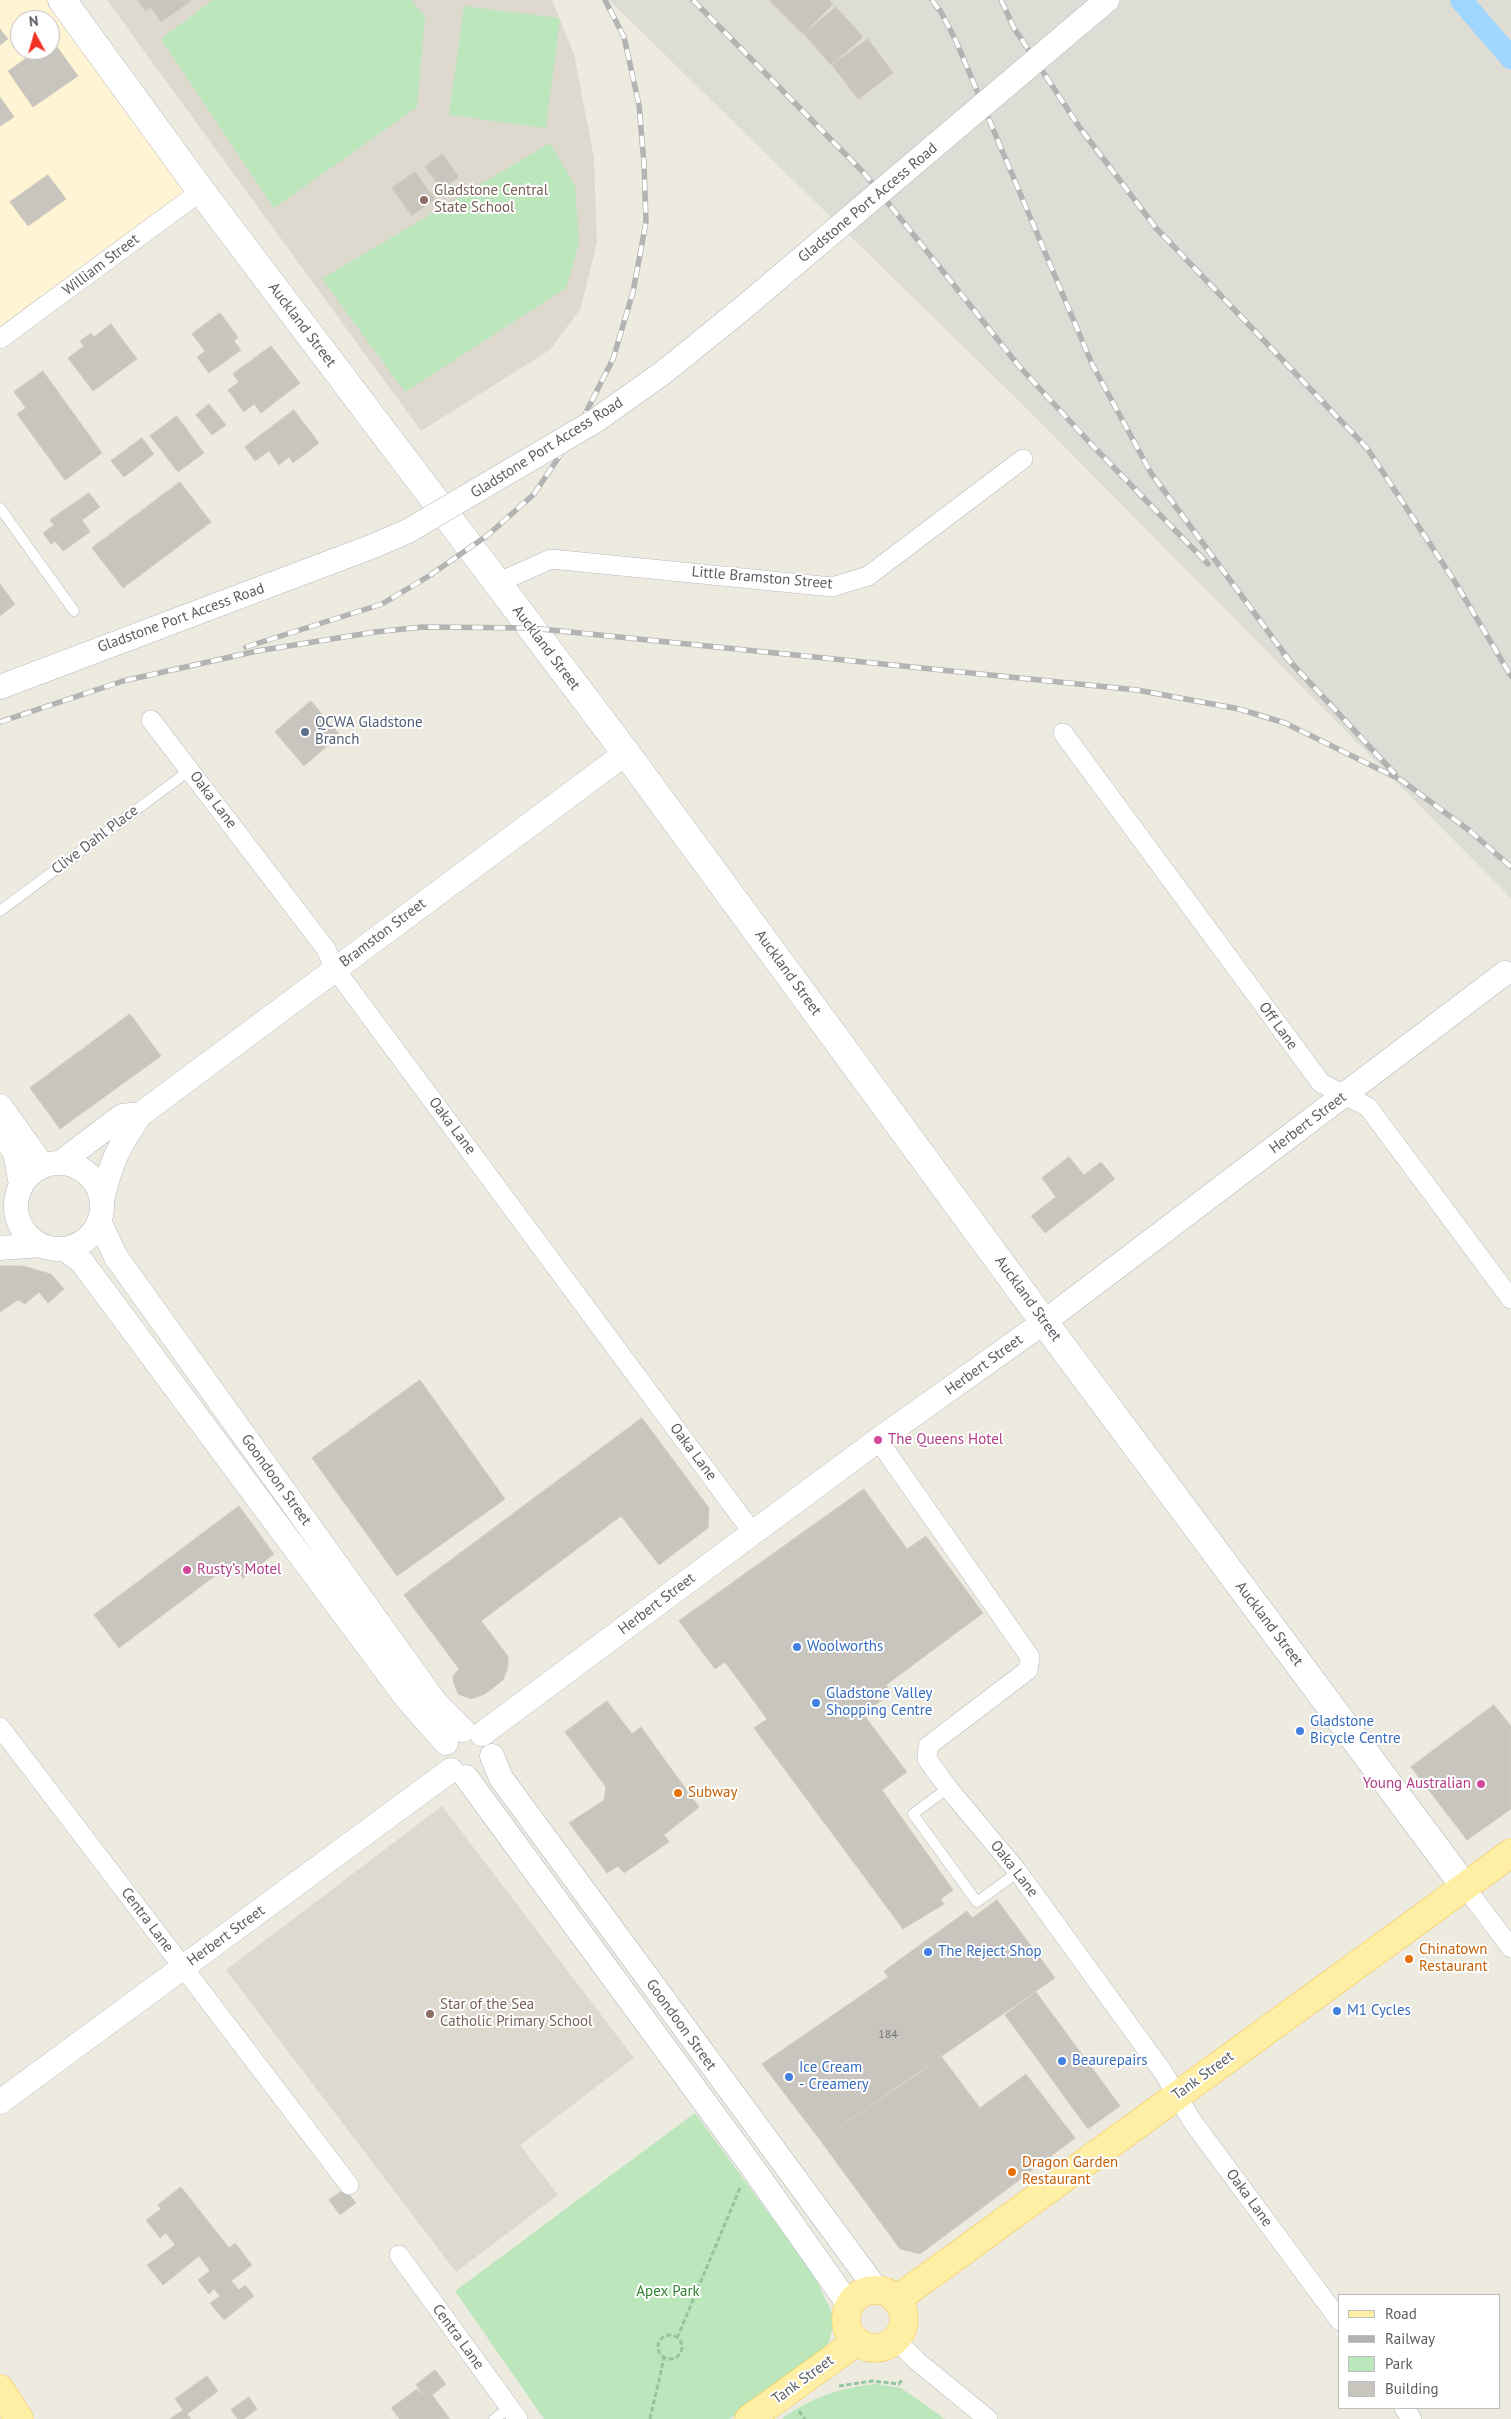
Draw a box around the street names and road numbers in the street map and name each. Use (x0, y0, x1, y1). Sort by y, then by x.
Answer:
street label: Gladstone Port Access Road (795, 139, 941, 267)
street label: William Street (59, 230, 143, 300)
street label: Auckland Street (264, 279, 340, 371)
street label: Gladstone Port Access Road (468, 394, 626, 502)
street label: Little Bramston Street (691, 563, 833, 593)
street label: Gladstone Port Access Road (95, 579, 267, 657)
street label: Auckland Street (508, 602, 584, 694)
street label: Oaka Lane (186, 768, 240, 832)
street label: Clive Dahl Place (48, 802, 142, 878)
street label: Bramston Street (336, 895, 430, 971)
street label: Auckland Street (751, 927, 825, 1019)
street label: Off Lane (1255, 999, 1301, 1053)
street label: Herbert Street (1266, 1088, 1350, 1158)
street label: Oaka Lane (425, 1094, 479, 1158)
street label: Auckland Street (991, 1253, 1065, 1345)
street label: Herbert Street (942, 1331, 1026, 1399)
street label: Oaka Lane (666, 1420, 720, 1484)
street label: Goondoon Street (237, 1431, 315, 1529)
street label: Herbert Street (615, 1569, 699, 1639)
street label: Auckland Street (1231, 1578, 1307, 1670)
street label: Oaka Lane (986, 1837, 1042, 1901)
street label: Centra Lane (117, 1884, 177, 1956)
street label: Herbert Street (184, 1902, 268, 1970)
street label: Goondoon Street (642, 1976, 720, 2074)
street label: Tank Street (1169, 2048, 1237, 2104)
street label: Oaka Lane (1222, 2166, 1276, 2230)
street label: Centra Lane (428, 2301, 488, 2373)
street label: Tank Street (769, 2352, 837, 2408)

